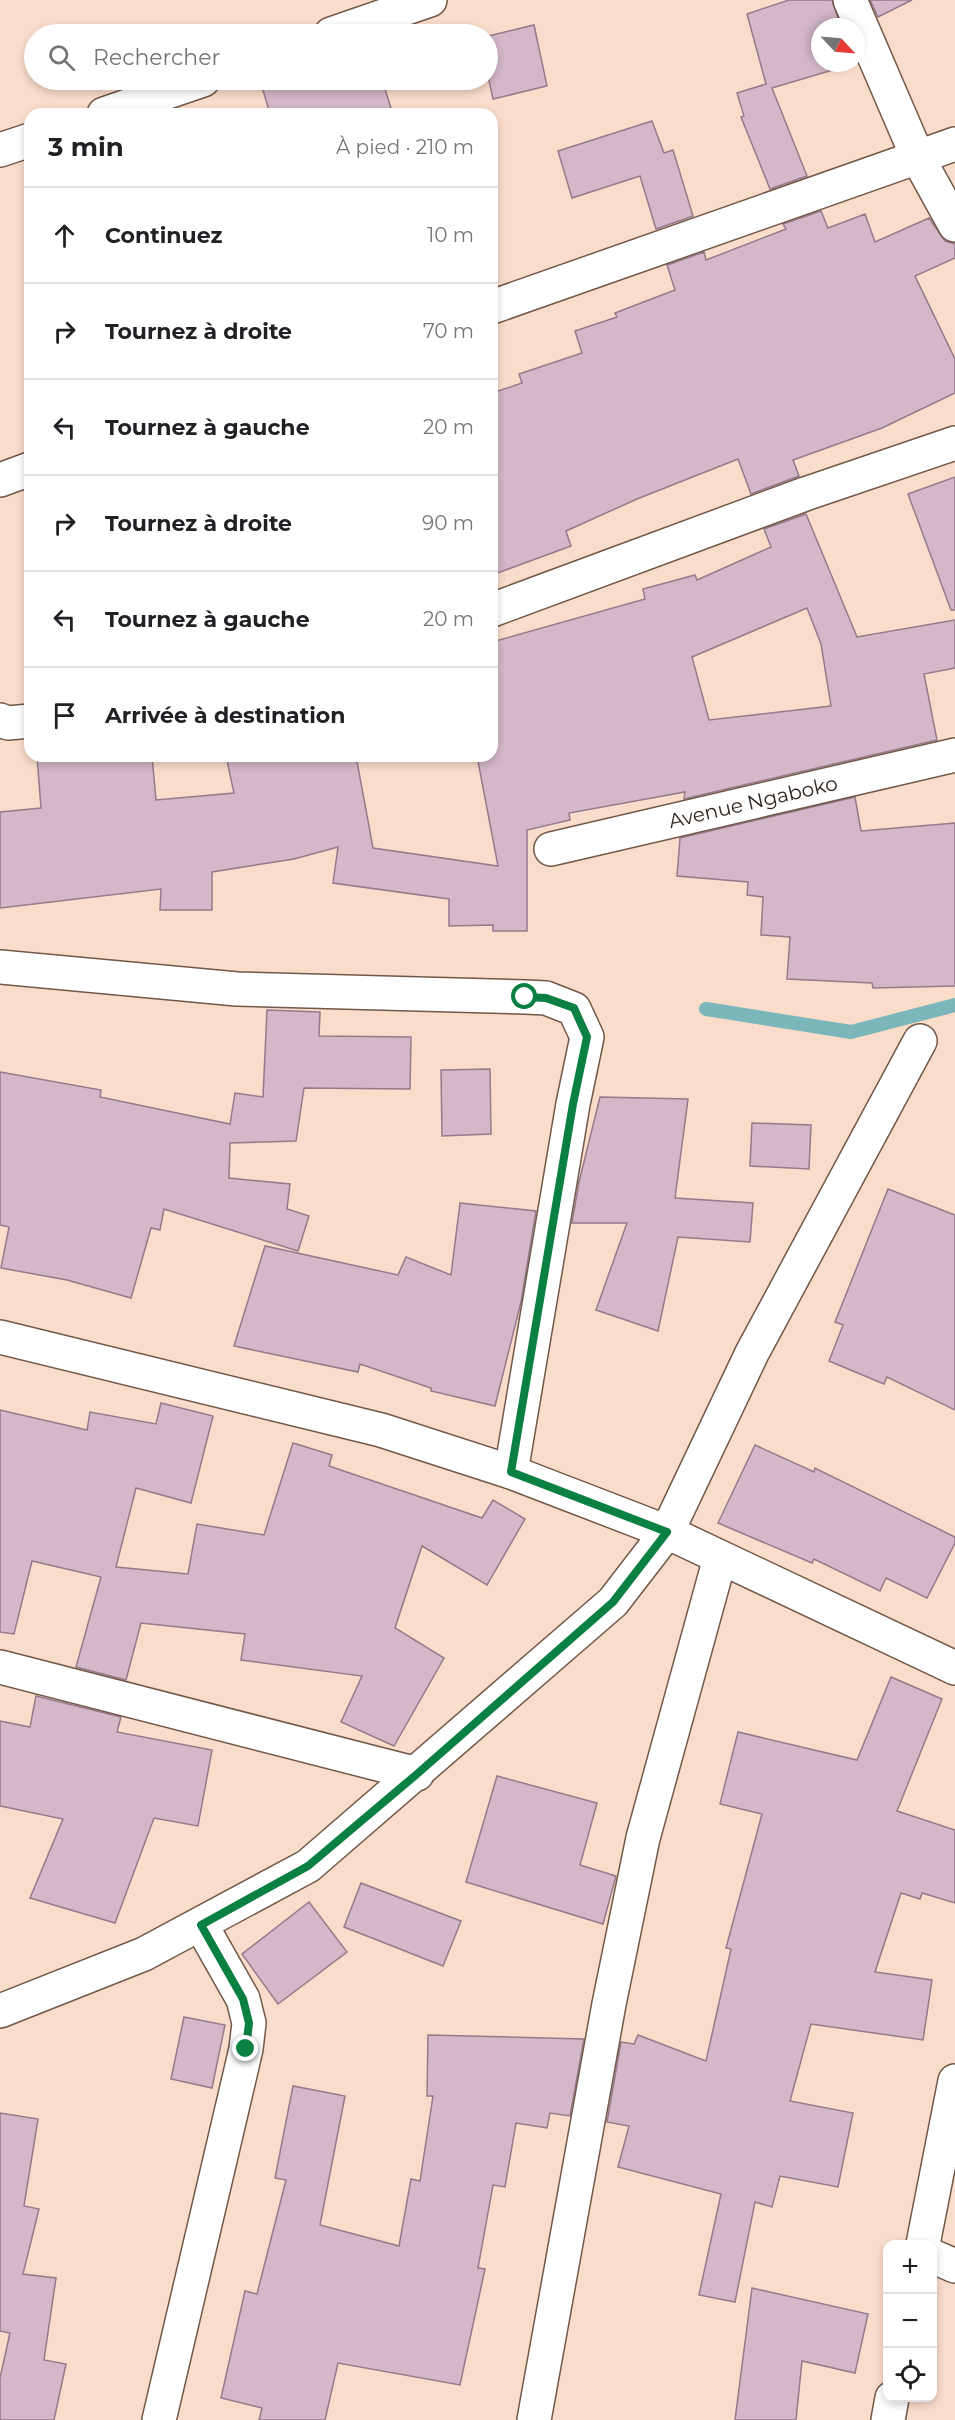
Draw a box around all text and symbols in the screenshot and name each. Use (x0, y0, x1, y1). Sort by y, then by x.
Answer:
north arrow (811, 18, 865, 72)
search box (24, 24, 498, 90)
icon: search (45, 41, 78, 74)
text: Rechercher (93, 44, 220, 71)
text: 3 min (48, 131, 124, 163)
text: À pied · 210 m (336, 135, 474, 159)
icon: ahead (48, 219, 81, 252)
text: Continuez (105, 222, 222, 249)
text: 10 m (427, 223, 474, 247)
icon: right (48, 315, 81, 348)
text: Tournez à droite (105, 318, 292, 345)
text: 70 m (423, 319, 474, 343)
icon: left (48, 411, 81, 444)
text: Tournez à gauche (105, 414, 310, 441)
text: 20 m (423, 415, 474, 439)
icon: right (48, 507, 81, 540)
text: Tournez à droite (105, 510, 292, 537)
text: 90 m (422, 511, 474, 535)
icon: left (48, 603, 81, 636)
text: Tournez à gauche (105, 606, 310, 633)
text: 20 m (423, 607, 474, 631)
icon: arrive (48, 699, 81, 732)
text: Arrivée à destination (105, 702, 345, 729)
street label: Avenue Ngaboko (666, 771, 840, 833)
route start (511, 983, 537, 1009)
route end (232, 2035, 258, 2061)
map controls (883, 2240, 937, 2402)
button: + (883, 2240, 937, 2294)
button: − (883, 2294, 937, 2348)
button: locate (883, 2348, 937, 2402)

